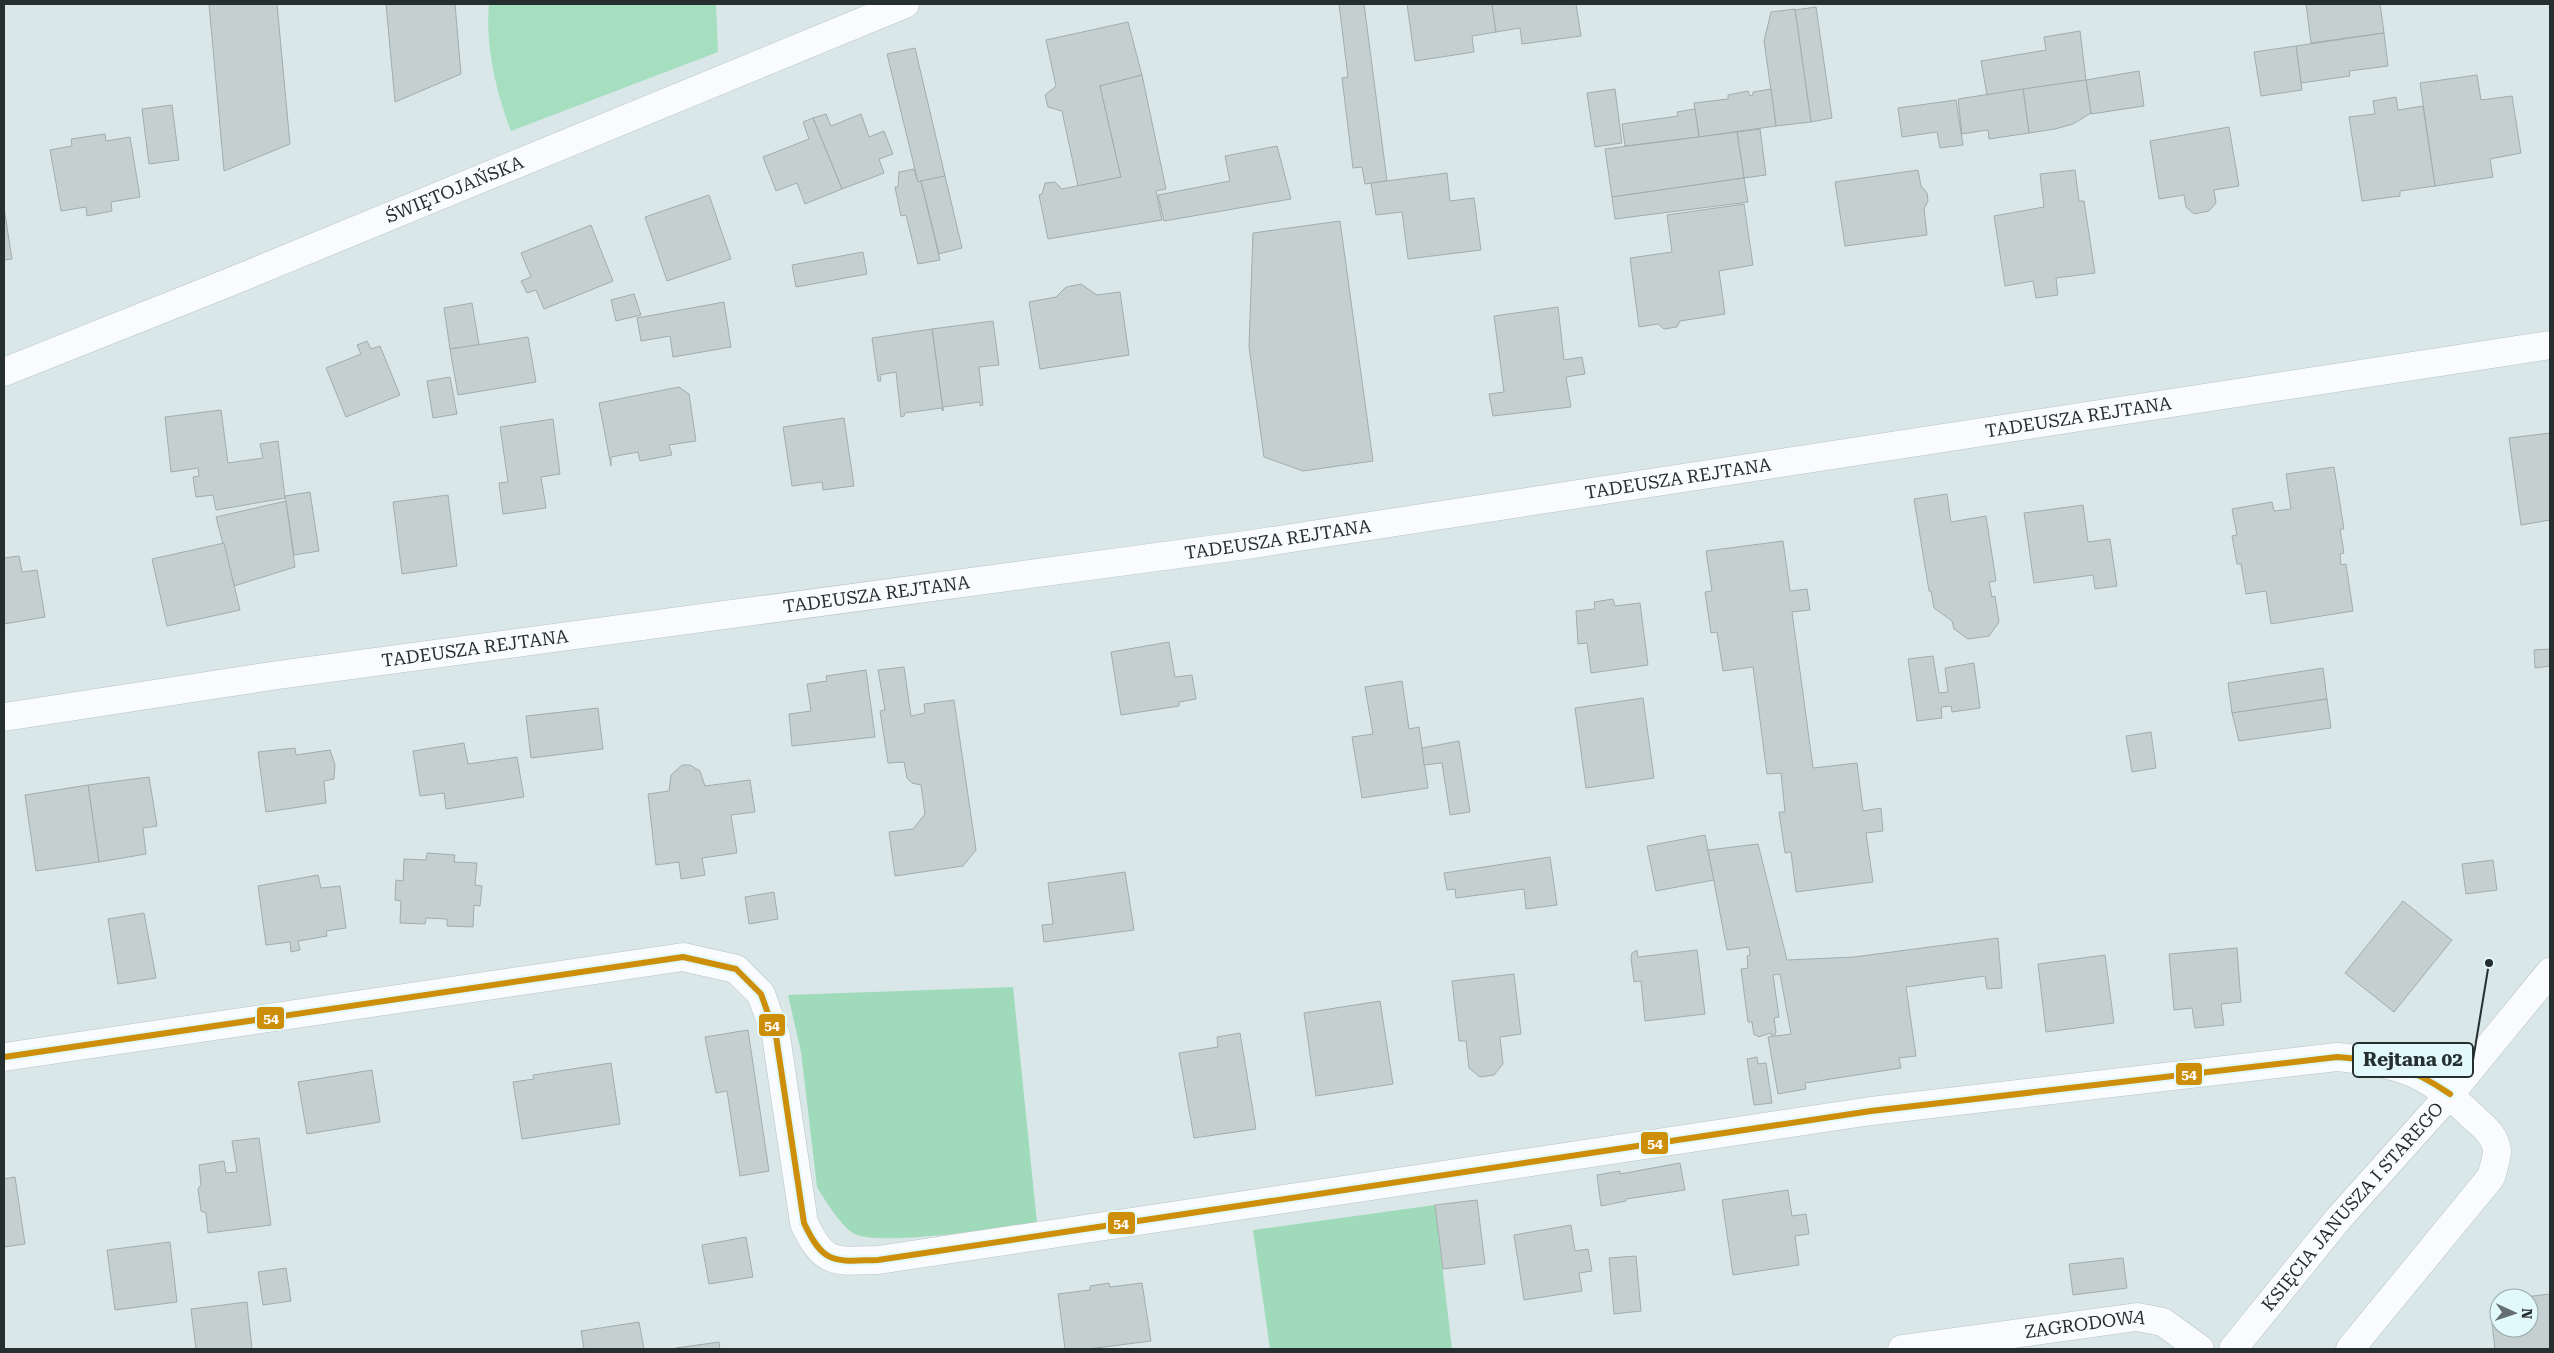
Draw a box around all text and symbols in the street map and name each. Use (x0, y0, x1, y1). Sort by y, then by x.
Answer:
street label: ŚWIĘTOJAŃSKA (382, 151, 527, 227)
street label: TADEUSZA REJTANA (1984, 392, 2173, 441)
street label: TADEUSZA REJTANA (1583, 454, 1773, 503)
street label: TADEUSZA REJTANA (1183, 515, 1373, 563)
street label: TADEUSZA REJTANA (782, 571, 971, 617)
street label: TADEUSZA REJTANA (380, 625, 570, 671)
line badge: 54 (256, 1006, 285, 1030)
text: 54 (263, 1010, 279, 1026)
line badge: 54 (758, 1013, 786, 1037)
text: 54 (764, 1017, 780, 1033)
callout: Rejtana 02 (2353, 1043, 2473, 1077)
text: Rejtana 02 (2363, 1048, 2463, 1071)
line badge: 54 (2175, 1062, 2203, 1086)
text: 54 (2181, 1066, 2197, 1082)
street label: KSIĘCIA JANUSZA I STAREGO (2257, 1098, 2448, 1315)
line badge: 54 (1640, 1131, 1669, 1155)
text: 54 (1647, 1135, 1663, 1151)
line badge: 54 (1107, 1211, 1136, 1235)
text: 54 (1113, 1215, 1129, 1231)
north arrow (2489, 1288, 2539, 1338)
street label: ZAGRODOWA (2023, 1306, 2148, 1342)
text: N (2519, 1308, 2535, 1320)

